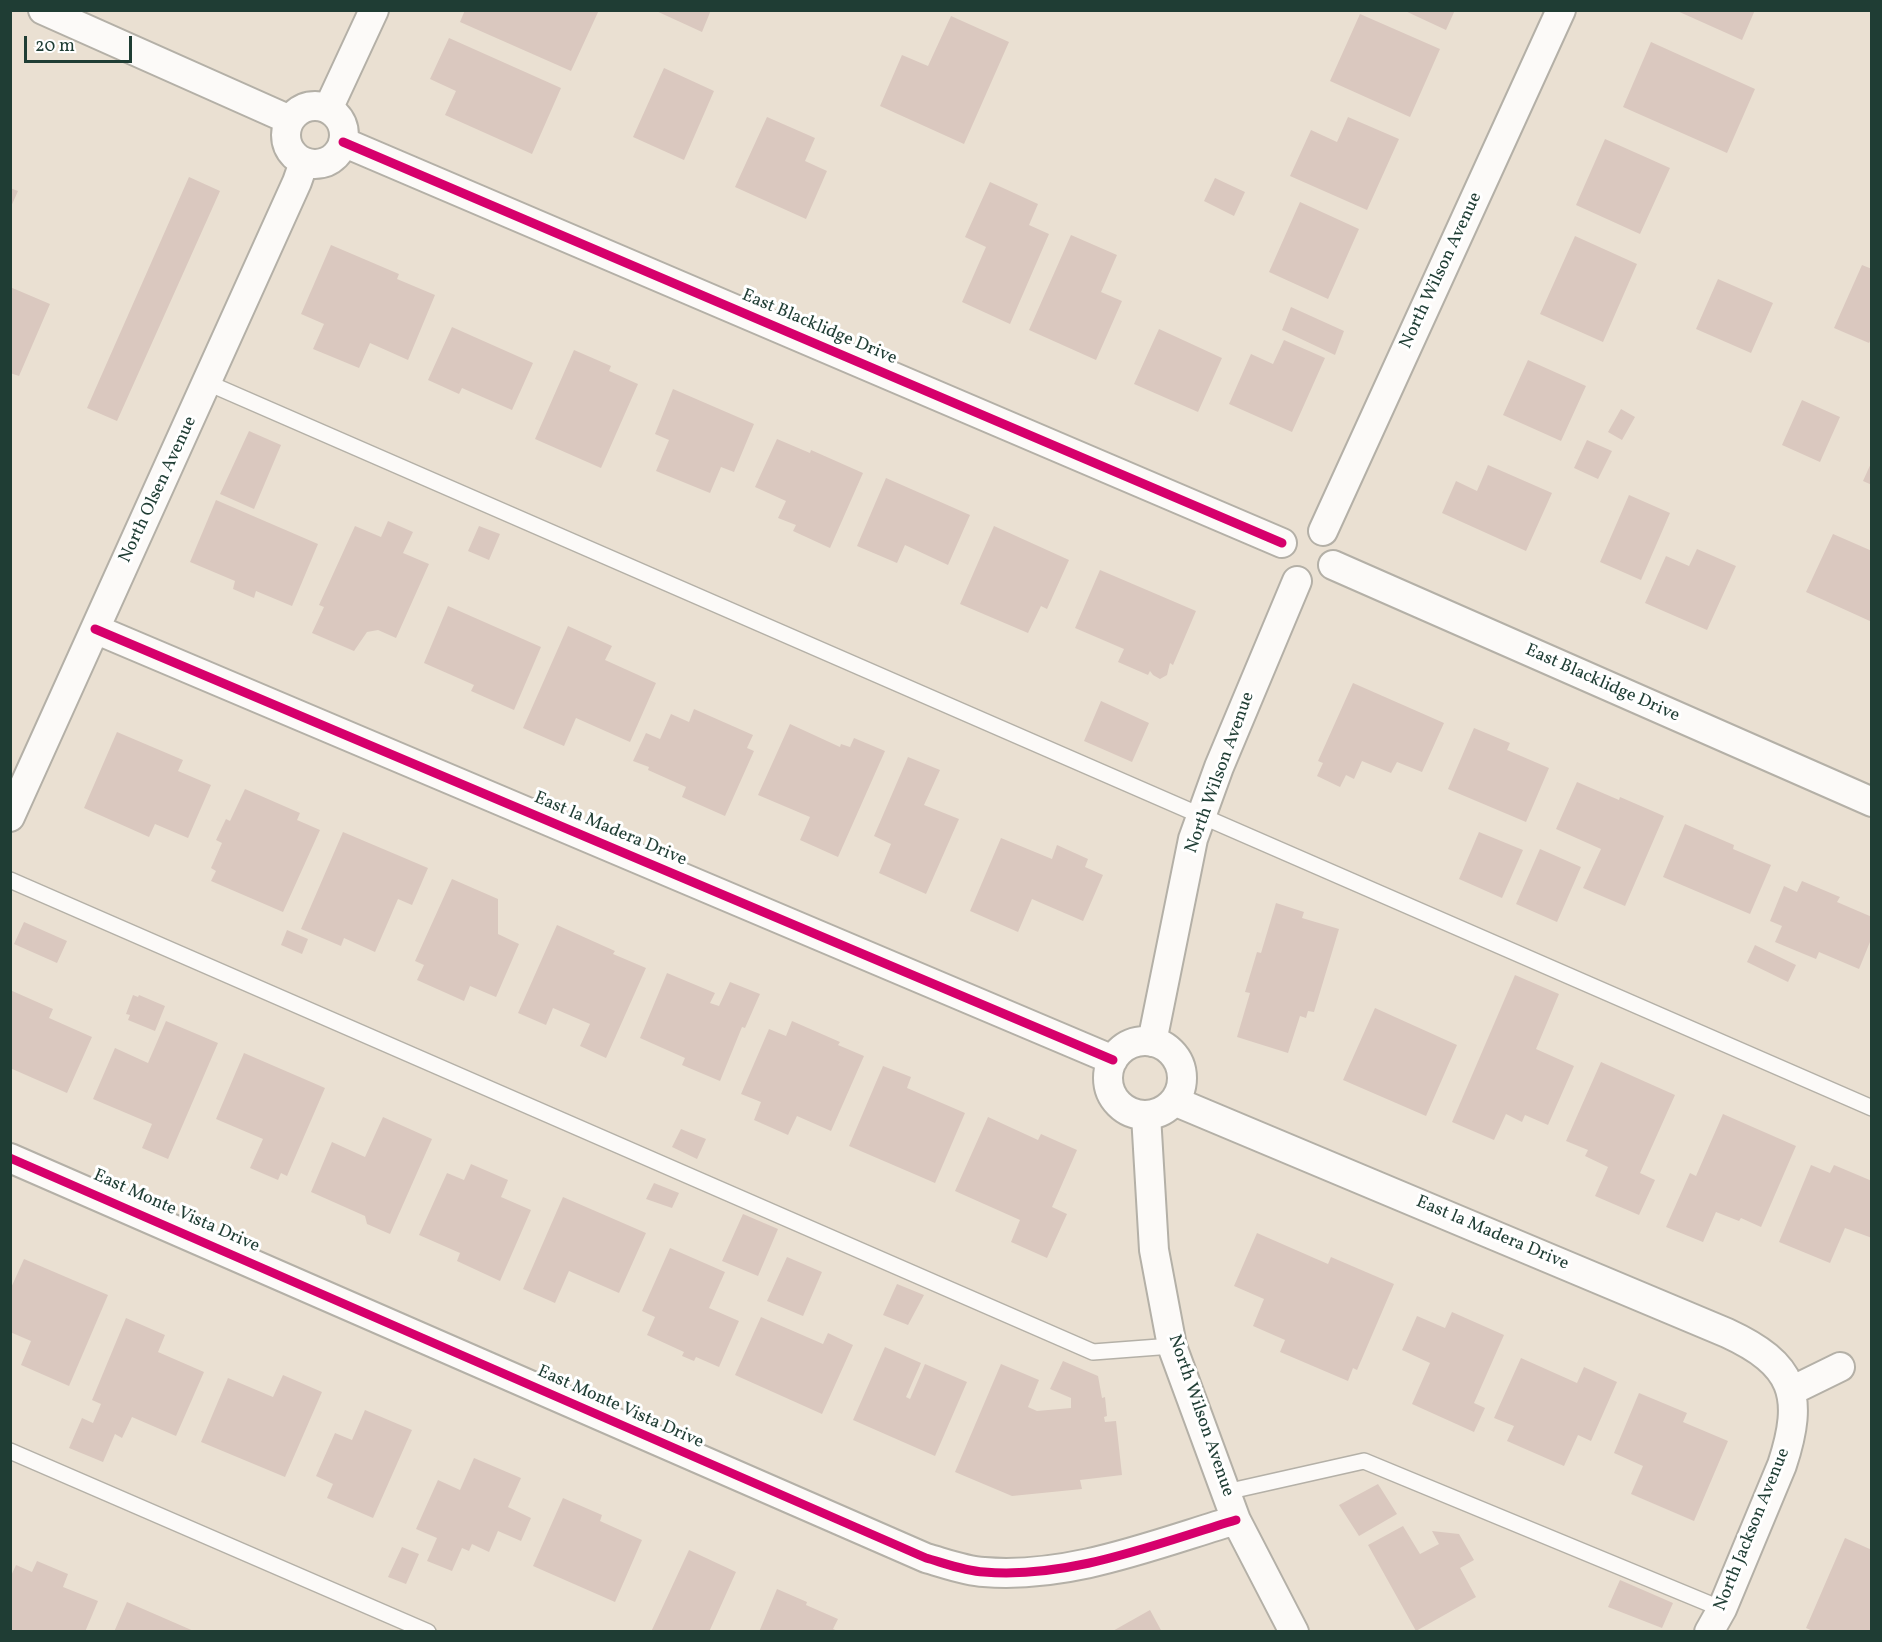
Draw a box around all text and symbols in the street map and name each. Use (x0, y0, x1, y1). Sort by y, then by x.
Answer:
scale bar (27, 24, 135, 62)
text: 20 m (35, 34, 75, 59)
street label: North Wilson Avenue (1396, 189, 1488, 353)
street label: East Blacklidge Drive (738, 286, 900, 370)
street label: North Olsen Avenue (116, 413, 202, 567)
street label: East Blacklidge Drive (1522, 640, 1682, 728)
street label: North Wilson Avenue (1182, 689, 1260, 857)
street label: East la Madera Drive (530, 788, 690, 872)
street label: East Monte Vista Drive (89, 1166, 263, 1258)
street label: East la Madera Drive (1412, 1192, 1572, 1276)
street label: North Wilson Avenue (1162, 1332, 1238, 1500)
street label: East Monte Vista Drive (533, 1362, 707, 1454)
street label: North Jackson Avenue (1710, 1445, 1796, 1615)

